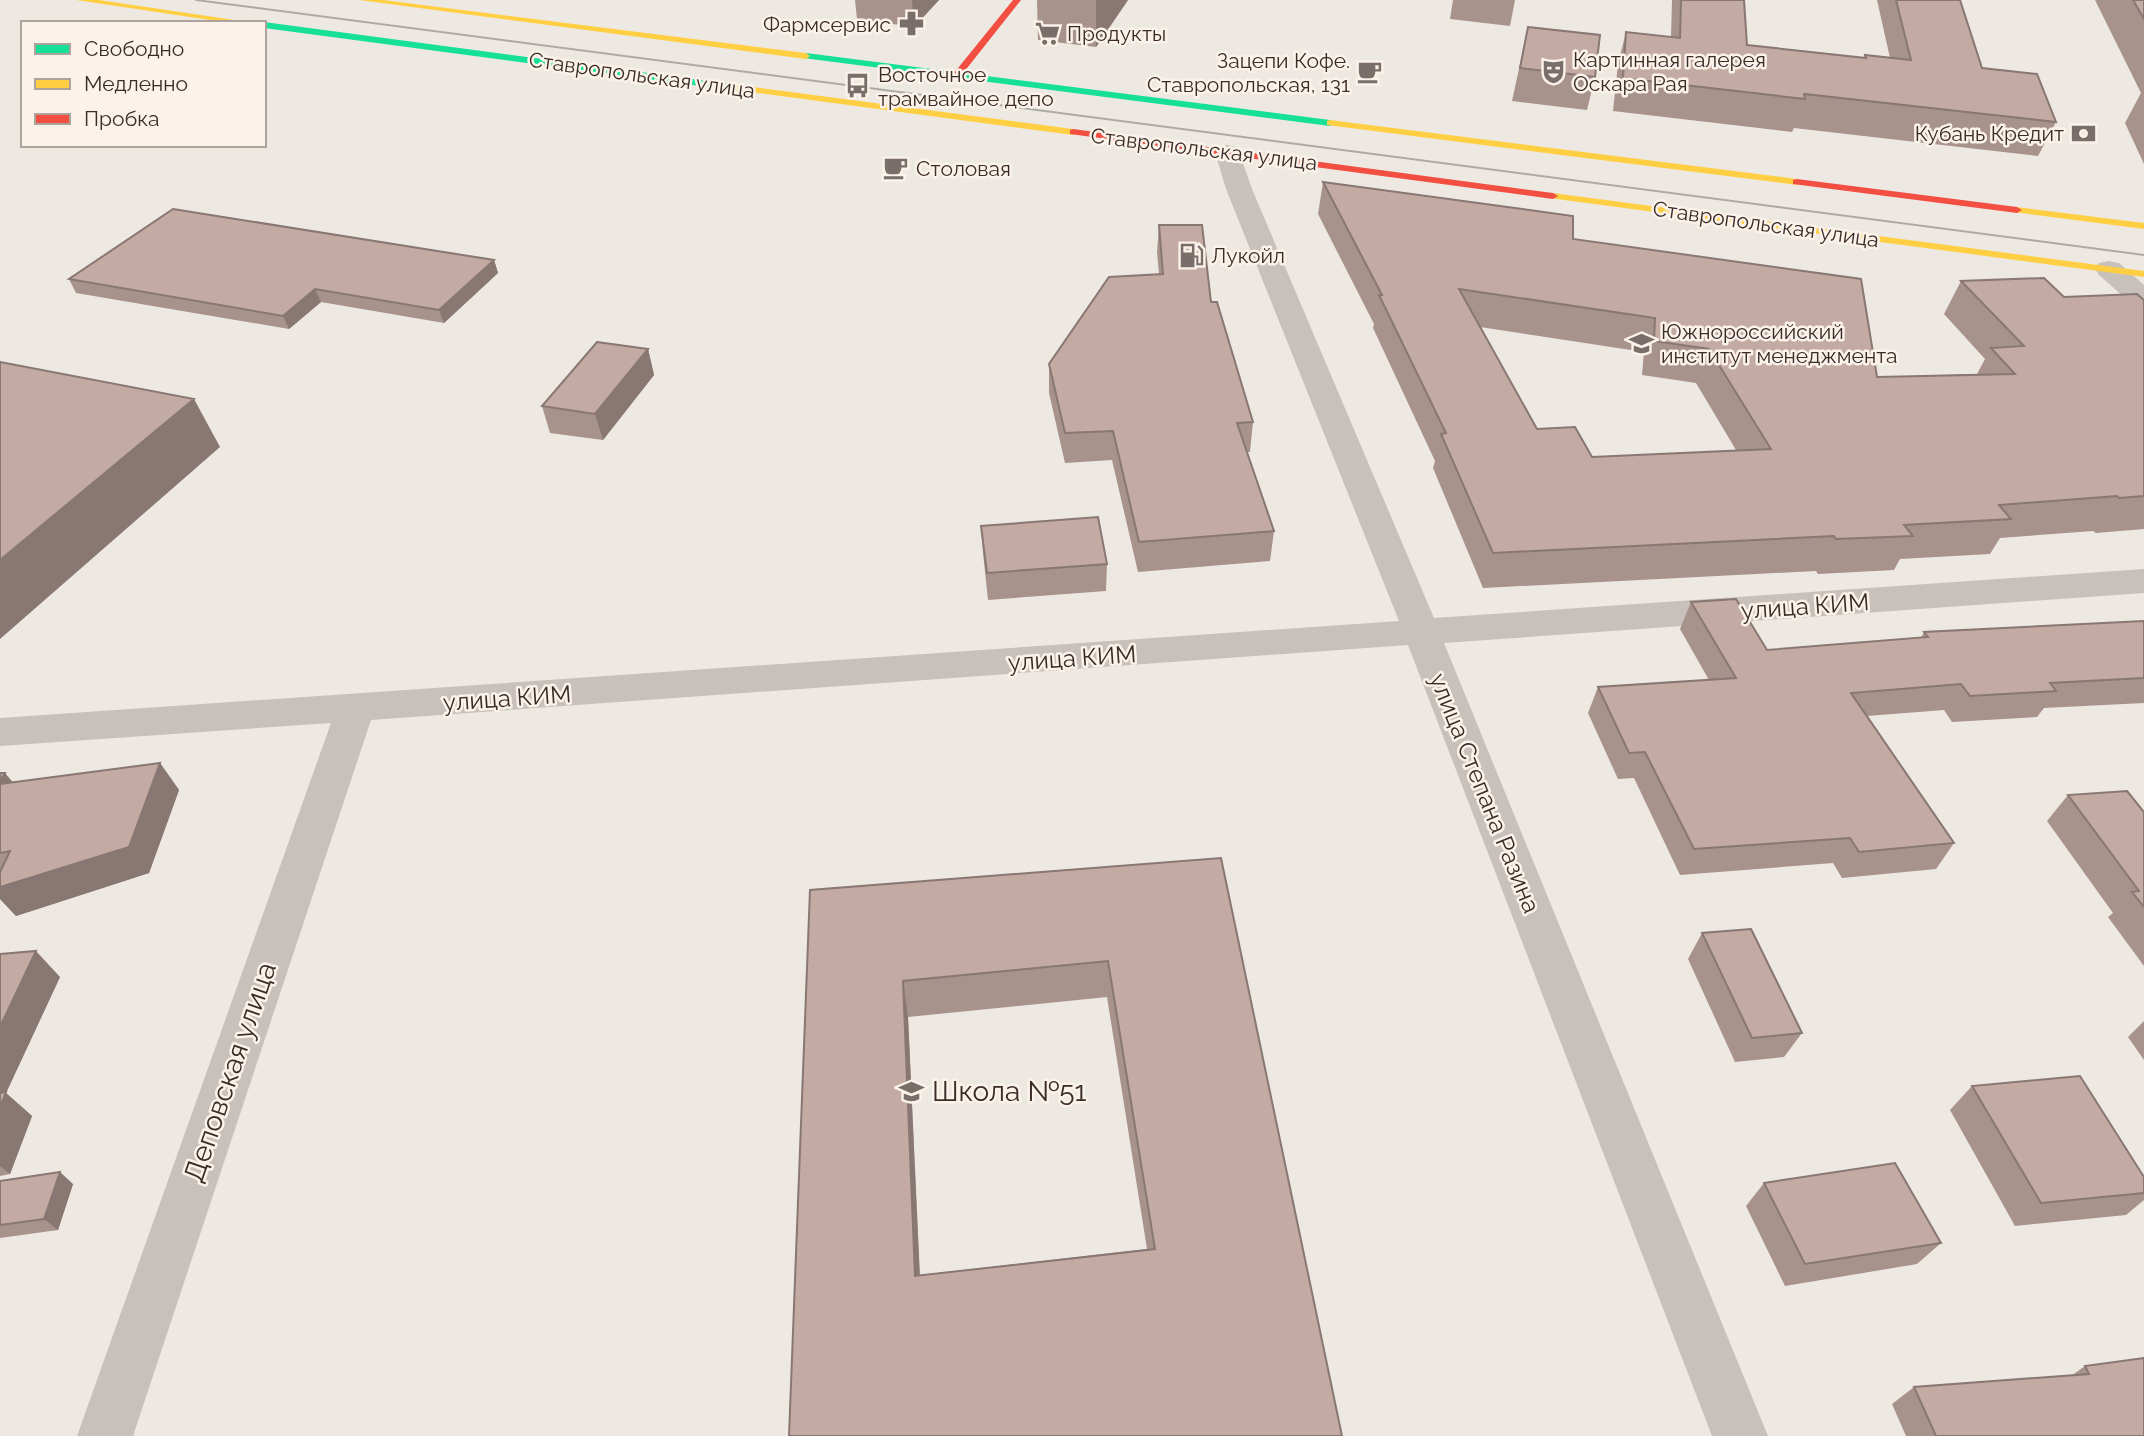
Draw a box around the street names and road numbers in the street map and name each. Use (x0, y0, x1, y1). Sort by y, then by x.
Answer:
street label: Ставропольская улица (527, 47, 757, 103)
street label: Ставропольская улица (1089, 123, 1319, 175)
street label: Ставропольская улица (1651, 196, 1881, 252)
street label: улица КИМ (1740, 587, 1870, 625)
street label: улица КИМ (1007, 639, 1137, 677)
street label: улица Степана Разина (1424, 669, 1546, 917)
street label: улица КИМ (442, 679, 572, 717)
street label: Деповская улица (177, 958, 283, 1186)

